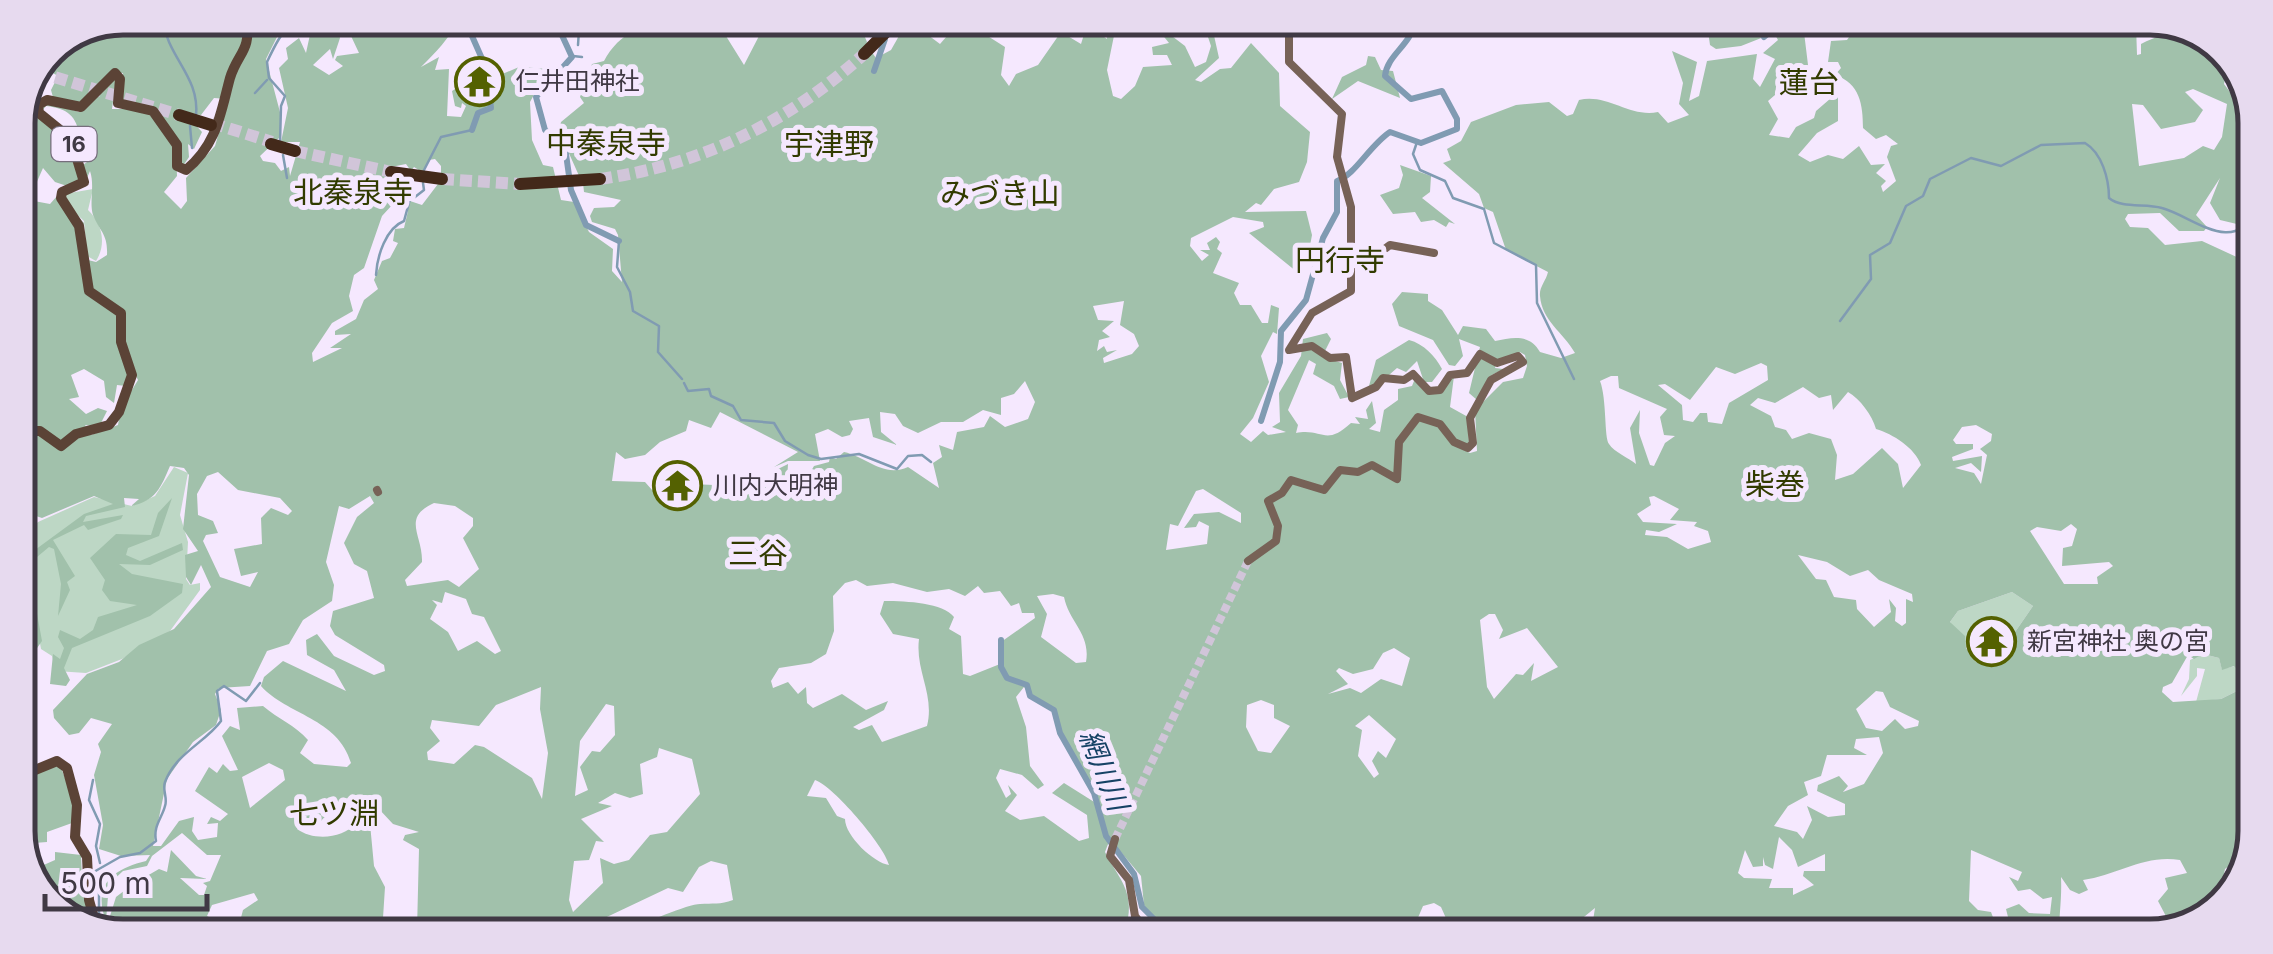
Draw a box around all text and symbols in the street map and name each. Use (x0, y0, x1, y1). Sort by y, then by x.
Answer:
temple icon: 仁井田神社 (454, 55, 506, 107)
district label: 蓮台 (1779, 64, 1839, 100)
place label: 仁井田神社 (515, 66, 640, 96)
district label: 中秦泉寺 (546, 125, 666, 161)
district label: 宇津野 (784, 126, 874, 162)
road number: 16 (52, 127, 96, 161)
district label: 北秦泉寺 (293, 174, 413, 210)
district label: みづき山 (940, 175, 1060, 211)
district label: 円行寺 (1295, 242, 1385, 278)
temple icon: 川内大明神 (652, 459, 704, 511)
district label: 柴巻 (1745, 466, 1805, 502)
place label: 川内大明神 (713, 470, 838, 500)
district label: 三谷 (728, 535, 788, 571)
temple icon: 新宮神社 奥の宮 (1966, 615, 2018, 667)
place label: 新宮神社 奥の宮 (2027, 626, 2209, 656)
water label: 網川川 (1073, 725, 1137, 818)
district label: 七ツ淵 (289, 795, 379, 831)
scale bar (45, 849, 208, 911)
text: 500 m (60, 865, 151, 901)

